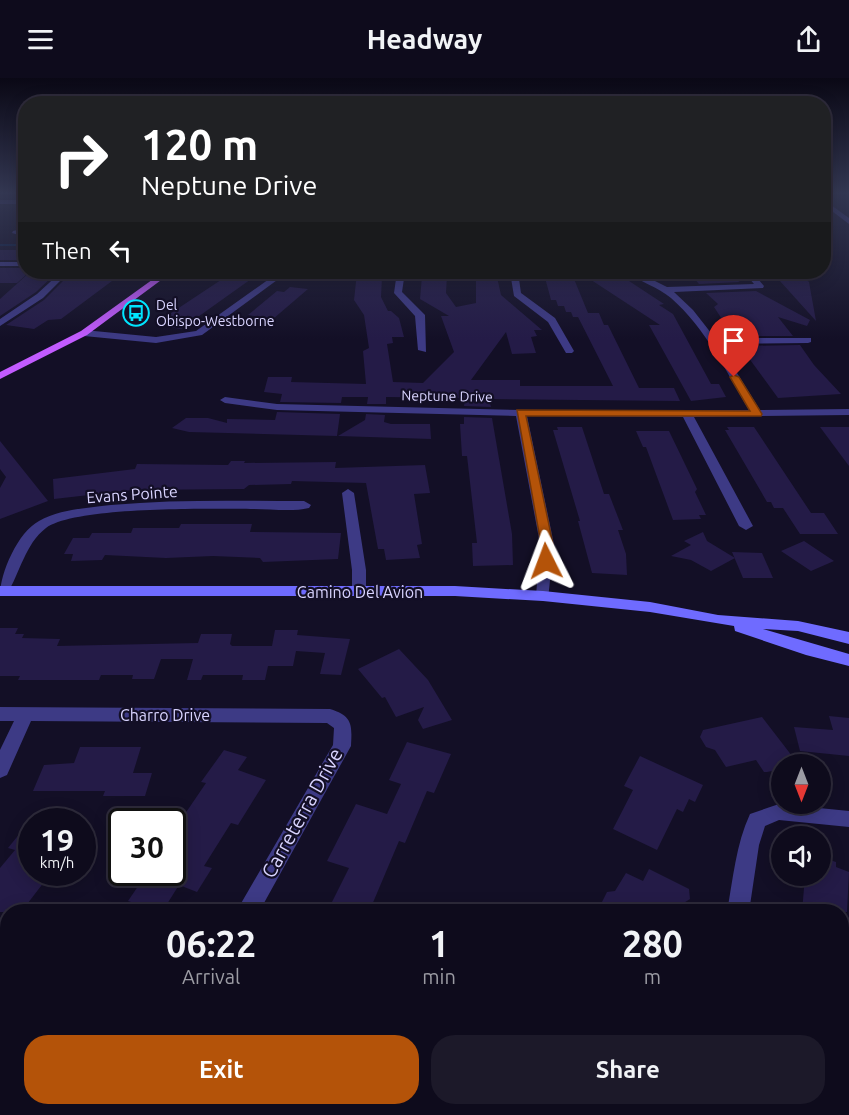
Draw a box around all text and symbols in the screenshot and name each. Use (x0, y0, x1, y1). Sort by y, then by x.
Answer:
icon: menu (24, 23, 57, 56)
icon: share (792, 23, 825, 56)
text: Headway (367, 24, 482, 54)
icon: right (42, 120, 120, 198)
text: 120 m (141, 121, 258, 168)
text: Neptune Drive (141, 170, 317, 200)
icon: left (104, 234, 137, 267)
text: Then (42, 238, 92, 263)
place label: Del Obispo-Westborne (156, 297, 274, 329)
bus stop icon: Del Obispo-Westborne (121, 298, 151, 328)
pin (708, 315, 759, 377)
icon: arrive (717, 324, 750, 357)
street label: Neptune Drive (401, 387, 493, 405)
street label: Evans Pointe (86, 482, 178, 506)
position arrow (514, 529, 578, 593)
street label: Camino Del Avion (297, 583, 423, 601)
street label: Charro Drive (120, 706, 210, 724)
street label: Carreterra Drive (256, 744, 347, 882)
north arrow (771, 754, 831, 814)
map controls (771, 754, 831, 886)
speed limit sign: 30 (108, 808, 186, 886)
text: 19 (40, 823, 74, 857)
button: sound (771, 826, 831, 886)
text: km/h (40, 854, 74, 871)
text: 06:22 (166, 923, 256, 964)
text: 1 (429, 923, 449, 964)
text: 280 (622, 923, 683, 964)
text: Arrival (182, 965, 240, 988)
text: min (422, 965, 456, 988)
text: m (644, 965, 661, 988)
button: Exit (24, 1035, 419, 1104)
button: Share (431, 1035, 825, 1104)

